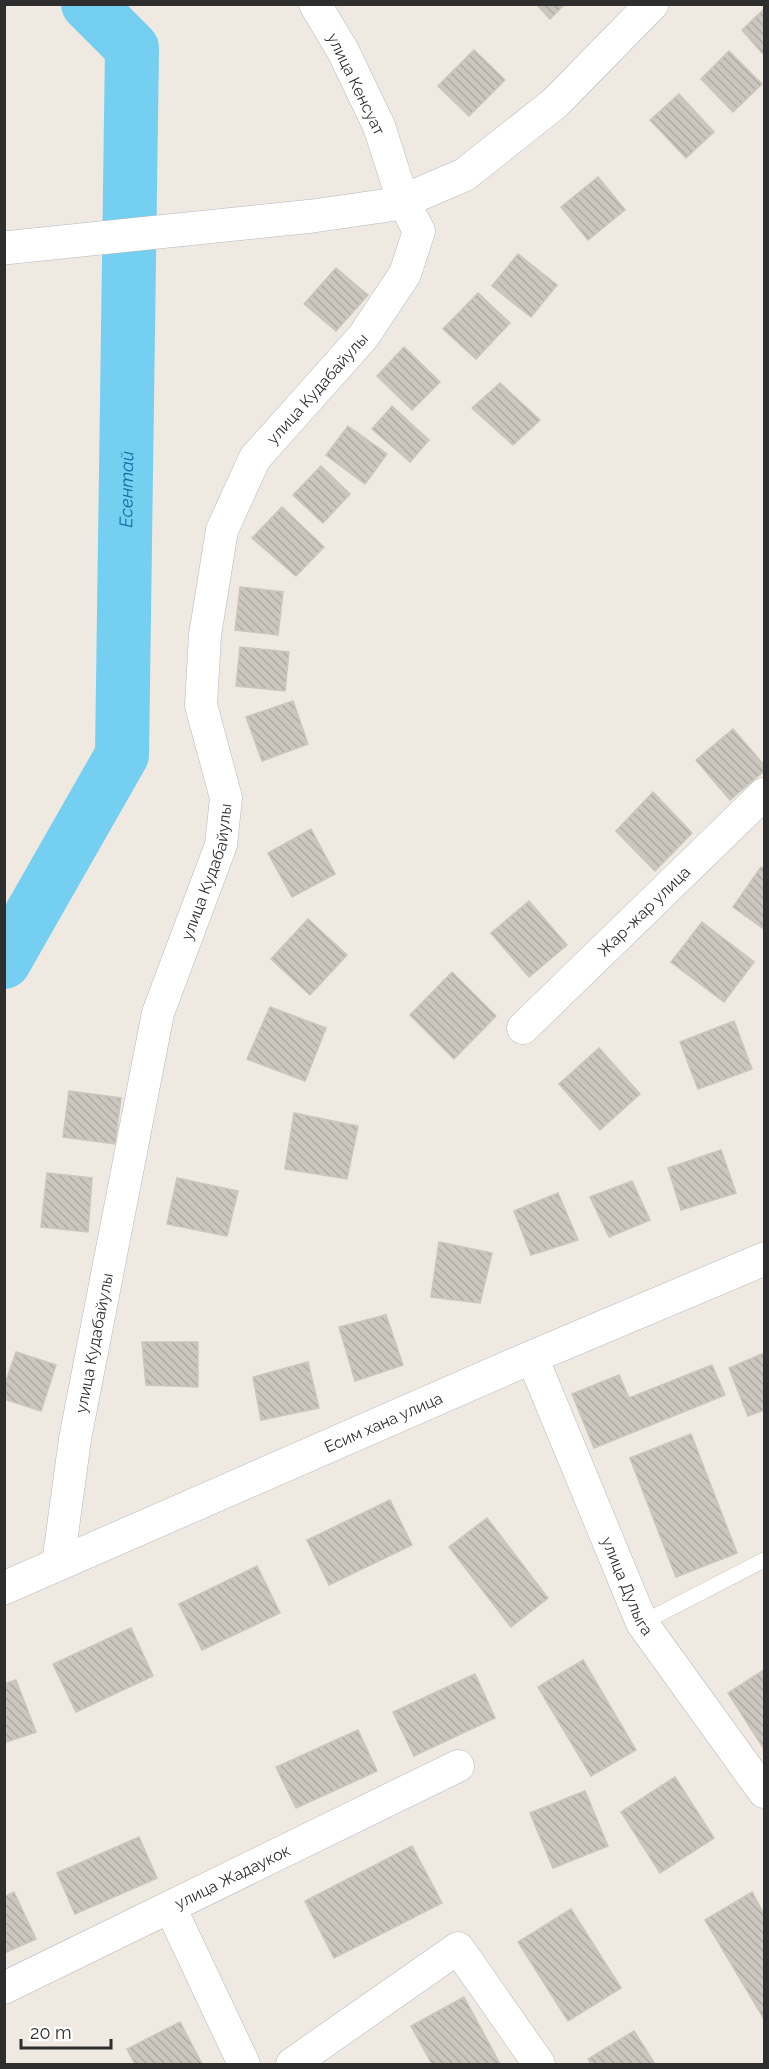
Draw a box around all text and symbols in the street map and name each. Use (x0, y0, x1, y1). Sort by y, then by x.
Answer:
street label: улица Кенсуат (323, 30, 389, 138)
street label: улица Кудабайулы (263, 329, 372, 448)
water label: Есентай (115, 451, 137, 528)
street label: улица Кудабайулы (177, 803, 235, 943)
street label: Жар-жар улица (593, 862, 694, 960)
street label: улица Кудабайулы (71, 1271, 117, 1415)
street label: Есим хана улица (321, 1388, 445, 1456)
street label: улица Дулыга (598, 1534, 657, 1639)
street label: улица Жадаукок (171, 1840, 293, 1913)
scale bar (21, 2012, 111, 2050)
text: 20 m (30, 2022, 72, 2043)

